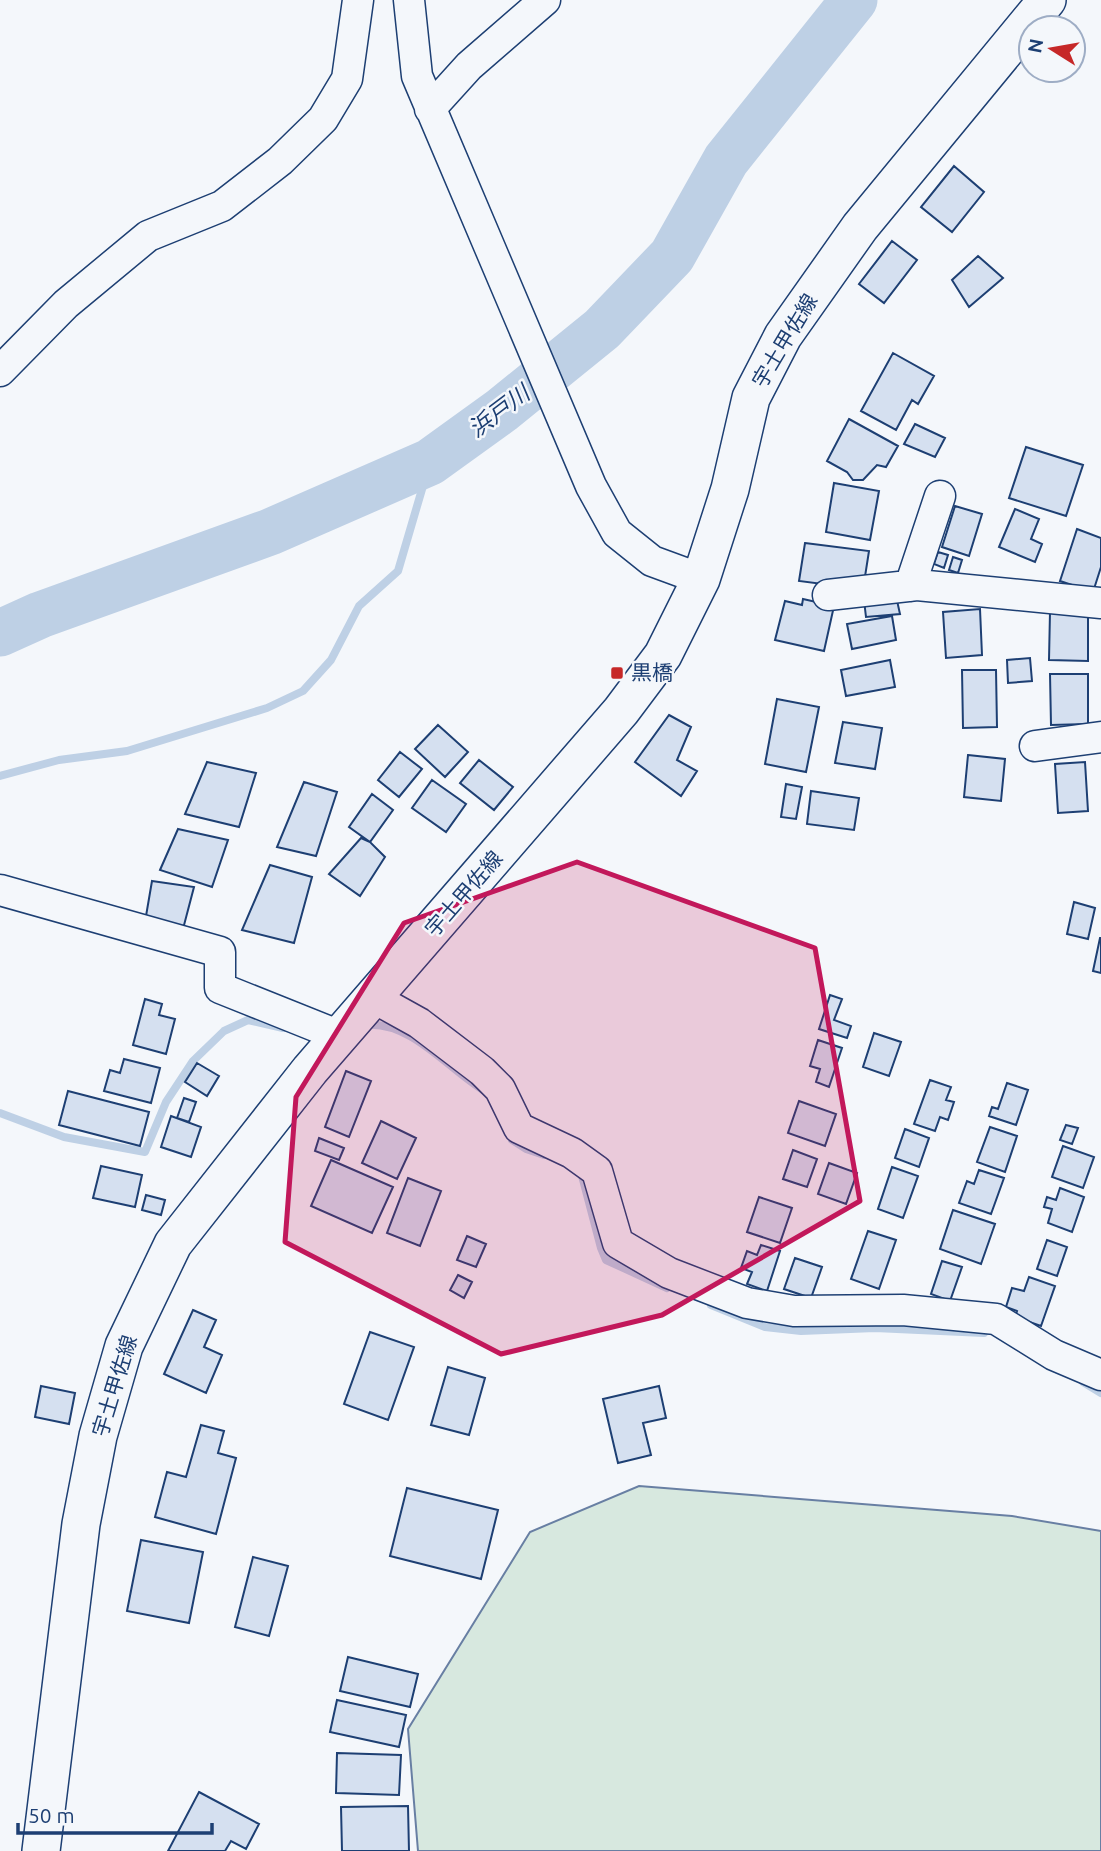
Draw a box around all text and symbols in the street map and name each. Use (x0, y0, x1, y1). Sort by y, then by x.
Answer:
north arrow (1017, 14, 1087, 84)
text: N (1023, 37, 1047, 55)
street label: 宇土甲佐線 (747, 289, 821, 392)
water label: 浜戸川 (464, 378, 536, 441)
place label: 黒橋 (631, 660, 673, 684)
marker: 黒橋 (609, 665, 625, 681)
street label: 宇土甲佐線 (420, 846, 507, 941)
street label: 宇土甲佐線 (87, 1332, 141, 1439)
scale bar (18, 1792, 212, 1836)
text: 50 m (28, 1803, 75, 1827)

